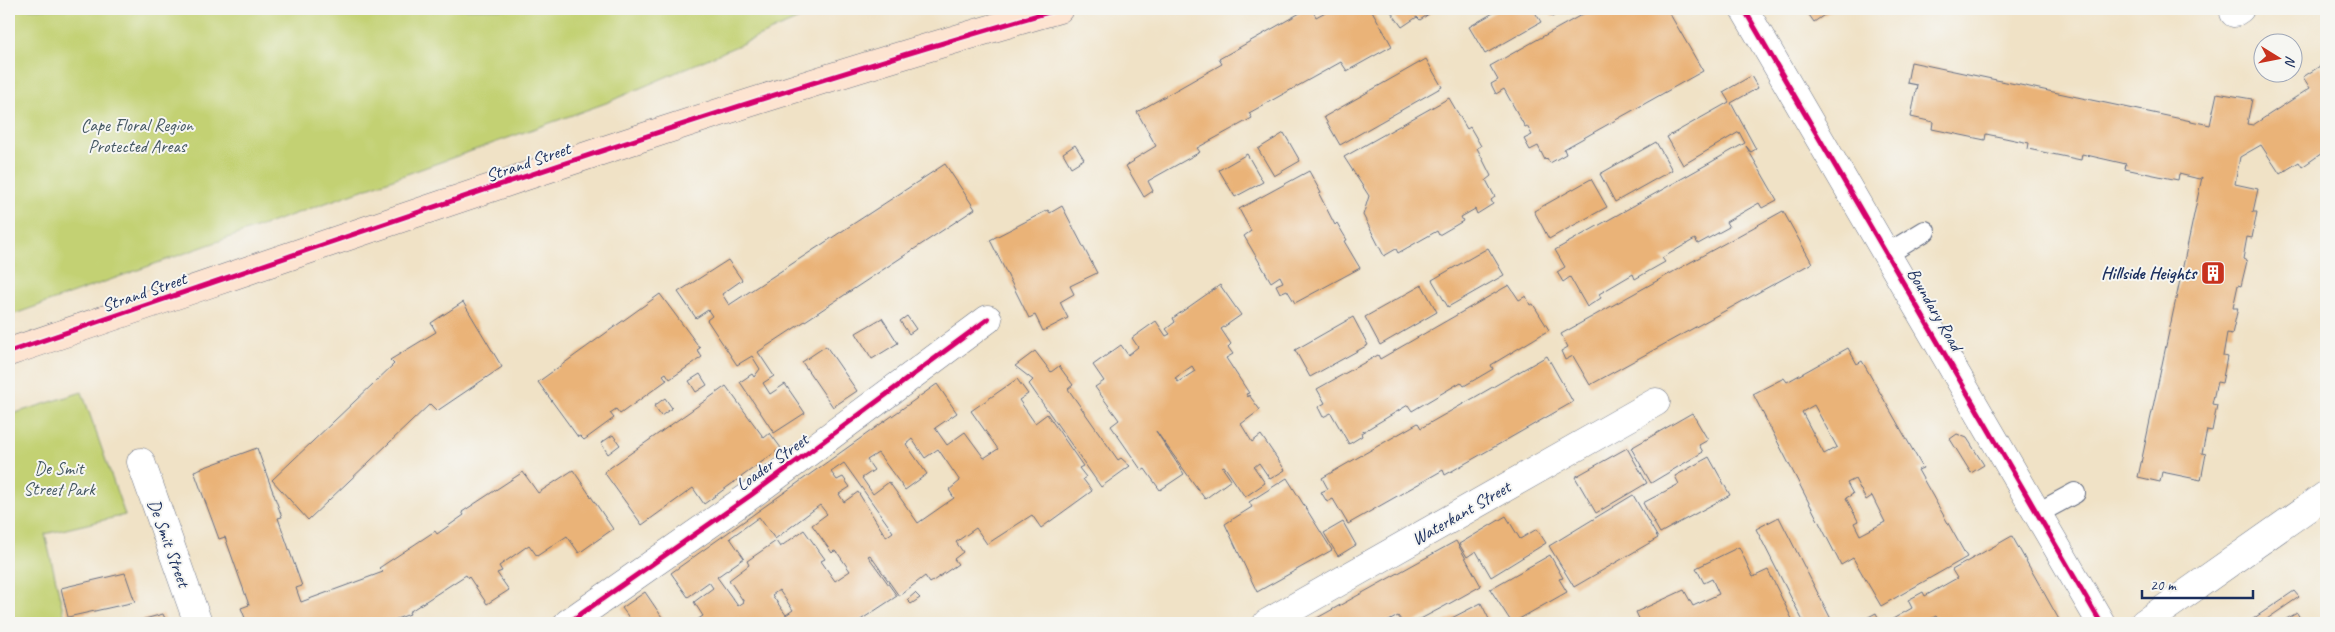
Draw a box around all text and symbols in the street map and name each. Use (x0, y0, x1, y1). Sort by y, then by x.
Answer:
north arrow (2252, 32, 2302, 82)
text: N (2281, 54, 2299, 68)
park label: Cape Floral Region Protected Areas (81, 114, 194, 157)
street label: Strand Street (483, 137, 575, 187)
building icon: Hillside Heights (2200, 260, 2226, 286)
place label: Hillside Heights (2101, 262, 2198, 284)
street label: Boundary Road (1902, 264, 1969, 357)
street label: Strand Street (99, 267, 191, 317)
street label: Loader Street (732, 427, 814, 496)
park label: De Smit Street Park (23, 457, 96, 500)
street label: Waterkant Street (1408, 475, 1516, 550)
street label: De Smit Street (143, 496, 196, 592)
scale bar (2142, 567, 2254, 599)
text: 20 m (2150, 576, 2177, 595)

